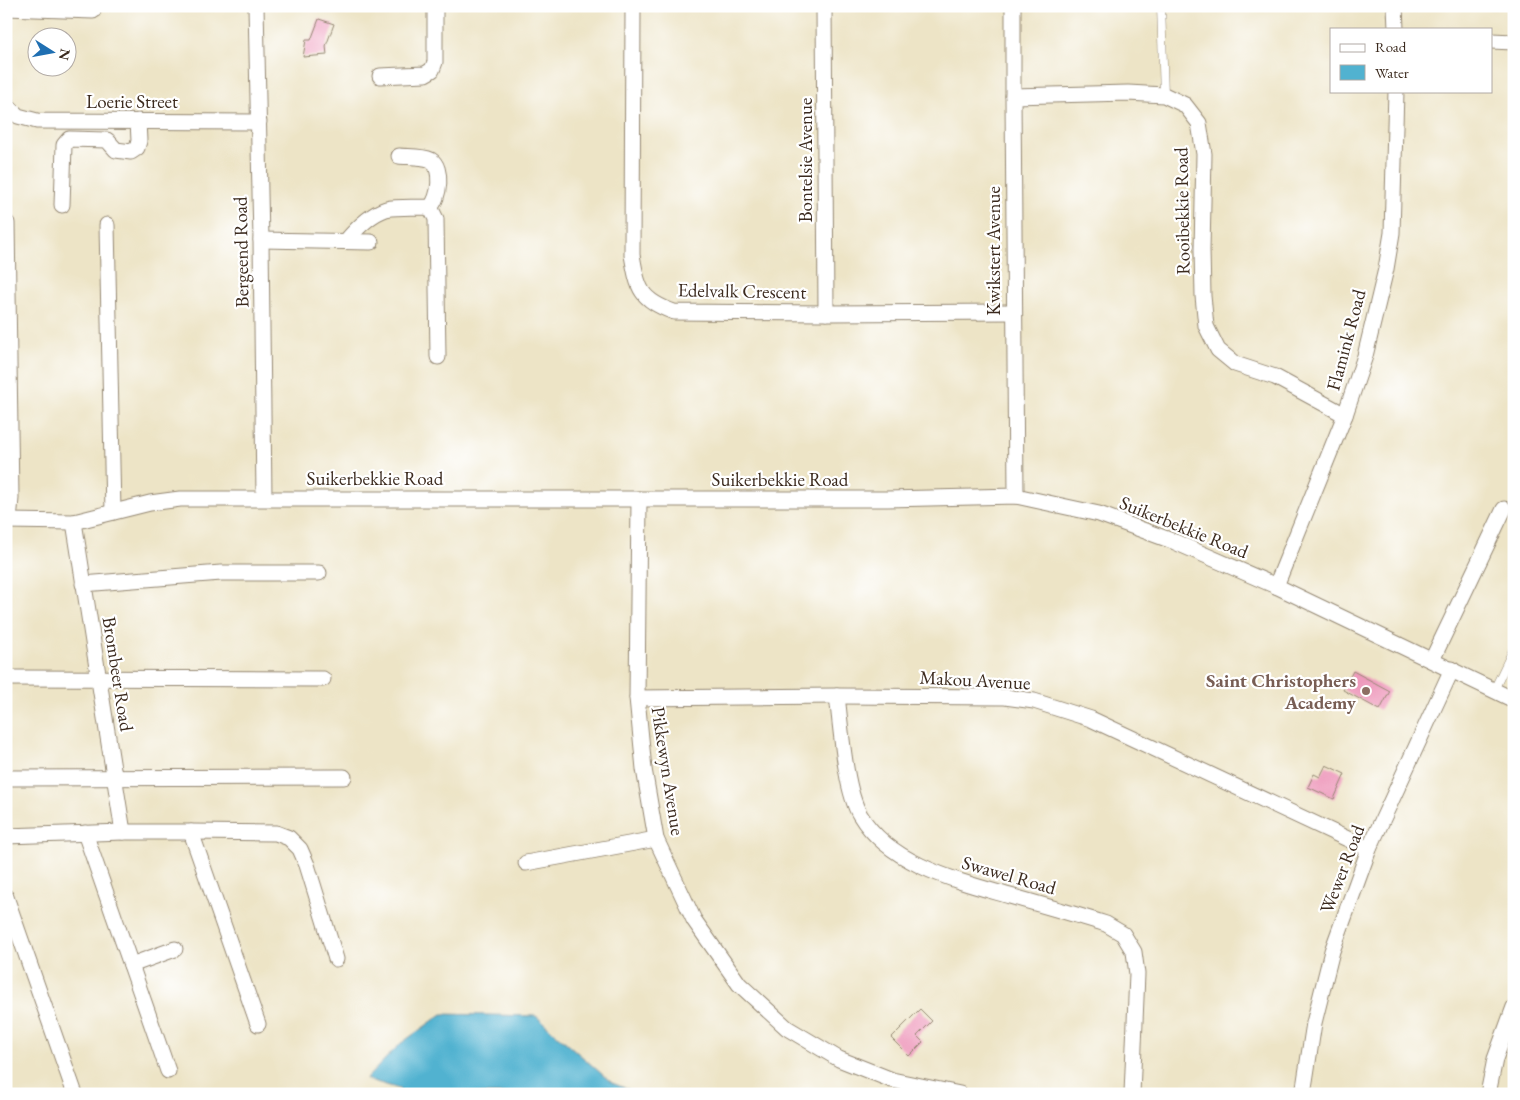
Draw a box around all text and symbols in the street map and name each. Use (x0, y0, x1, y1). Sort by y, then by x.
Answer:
north arrow (28, 28, 78, 78)
legend (1330, 28, 1492, 92)
text: Road (1375, 37, 1407, 56)
text: N (55, 47, 75, 62)
text: Water (1375, 63, 1409, 82)
street label: Loerie Street (86, 89, 178, 114)
street label: Bontelsie Avenue (793, 97, 818, 223)
street label: Rooibekkie Road (1168, 147, 1196, 275)
street label: Kwikstert Avenue (981, 186, 1006, 316)
street label: Bergeend Road (228, 196, 254, 308)
street label: Edelvalk Crescent (677, 277, 807, 305)
street label: Flamink Road (1320, 286, 1372, 393)
street label: Suikerbekkie Road (307, 466, 444, 491)
street label: Suikerbekkie Road (712, 467, 849, 492)
street label: Suikerbekkie Road (1116, 490, 1252, 564)
street label: Brombeer Road (97, 615, 139, 734)
street label: Makou Avenue (919, 665, 1031, 695)
place label: Saint Christophers Academy (1206, 668, 1357, 715)
marker: Saint Christophers Academy (1360, 685, 1372, 697)
street label: Pikkewyn Avenue (645, 705, 691, 837)
street label: Wewer Road (1314, 821, 1370, 917)
street label: Swawel Road (959, 850, 1059, 900)

